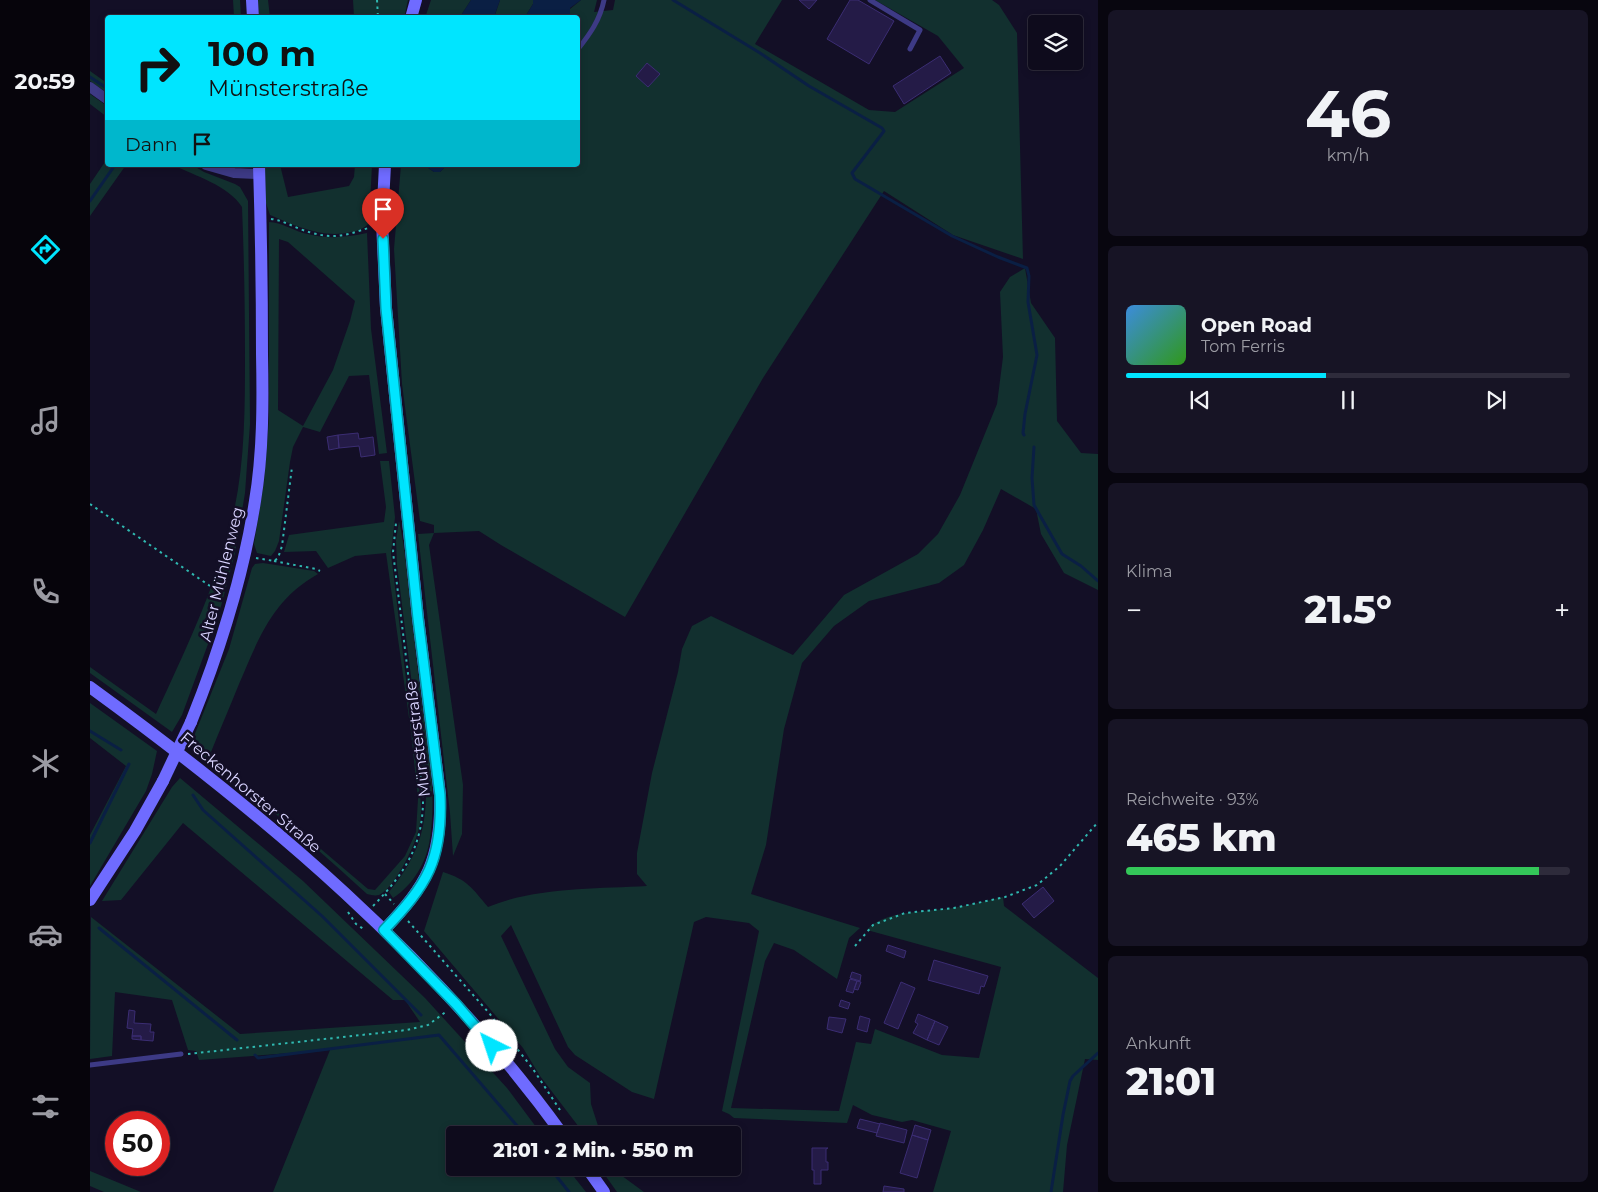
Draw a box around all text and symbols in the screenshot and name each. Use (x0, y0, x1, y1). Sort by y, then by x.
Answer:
map controls (1028, 15, 1083, 70)
button: layers (1028, 15, 1083, 70)
text: 100 m (208, 32, 316, 75)
icon: right (125, 35, 190, 100)
text: 20:59 (15, 68, 75, 95)
text: 46 (1305, 74, 1391, 153)
text: Münsterstraße (208, 75, 369, 102)
icon: arrive (188, 130, 216, 158)
text: Dann (125, 133, 178, 156)
text: km/h (1327, 146, 1369, 165)
pin (362, 188, 404, 239)
icon: arrive (369, 195, 397, 223)
icon: directions (28, 232, 63, 267)
text: Open Road (1201, 314, 1312, 337)
text: Tom Ferris (1201, 337, 1285, 356)
icon: previous (1186, 386, 1214, 414)
icon: pause (1334, 386, 1362, 414)
icon: next (1482, 386, 1510, 414)
icon: music (28, 403, 63, 438)
street label: Alter Mühlenweg (196, 505, 247, 643)
text: Klima (1126, 562, 1172, 581)
icon: phone (28, 574, 63, 609)
text: 21.5° (1304, 586, 1392, 633)
text: − (1126, 593, 1142, 627)
text: + (1554, 593, 1570, 627)
street label: Münsterstraße (401, 680, 434, 798)
street label: Freckenhorster Straße (176, 728, 325, 857)
icon: climate (28, 746, 63, 781)
text: Reichweite · 93% (1126, 790, 1259, 809)
text: 465 km (1126, 814, 1277, 861)
icon: car (28, 917, 63, 952)
position arrow (465, 1019, 517, 1071)
text: Ankunft (1126, 1034, 1191, 1053)
text: 21:01 (1126, 1058, 1216, 1105)
icon: filters (28, 1089, 63, 1124)
speed limit sign: 50 (105, 1111, 170, 1176)
text: 21:01 · 2 Min. · 550 m (493, 1139, 694, 1162)

